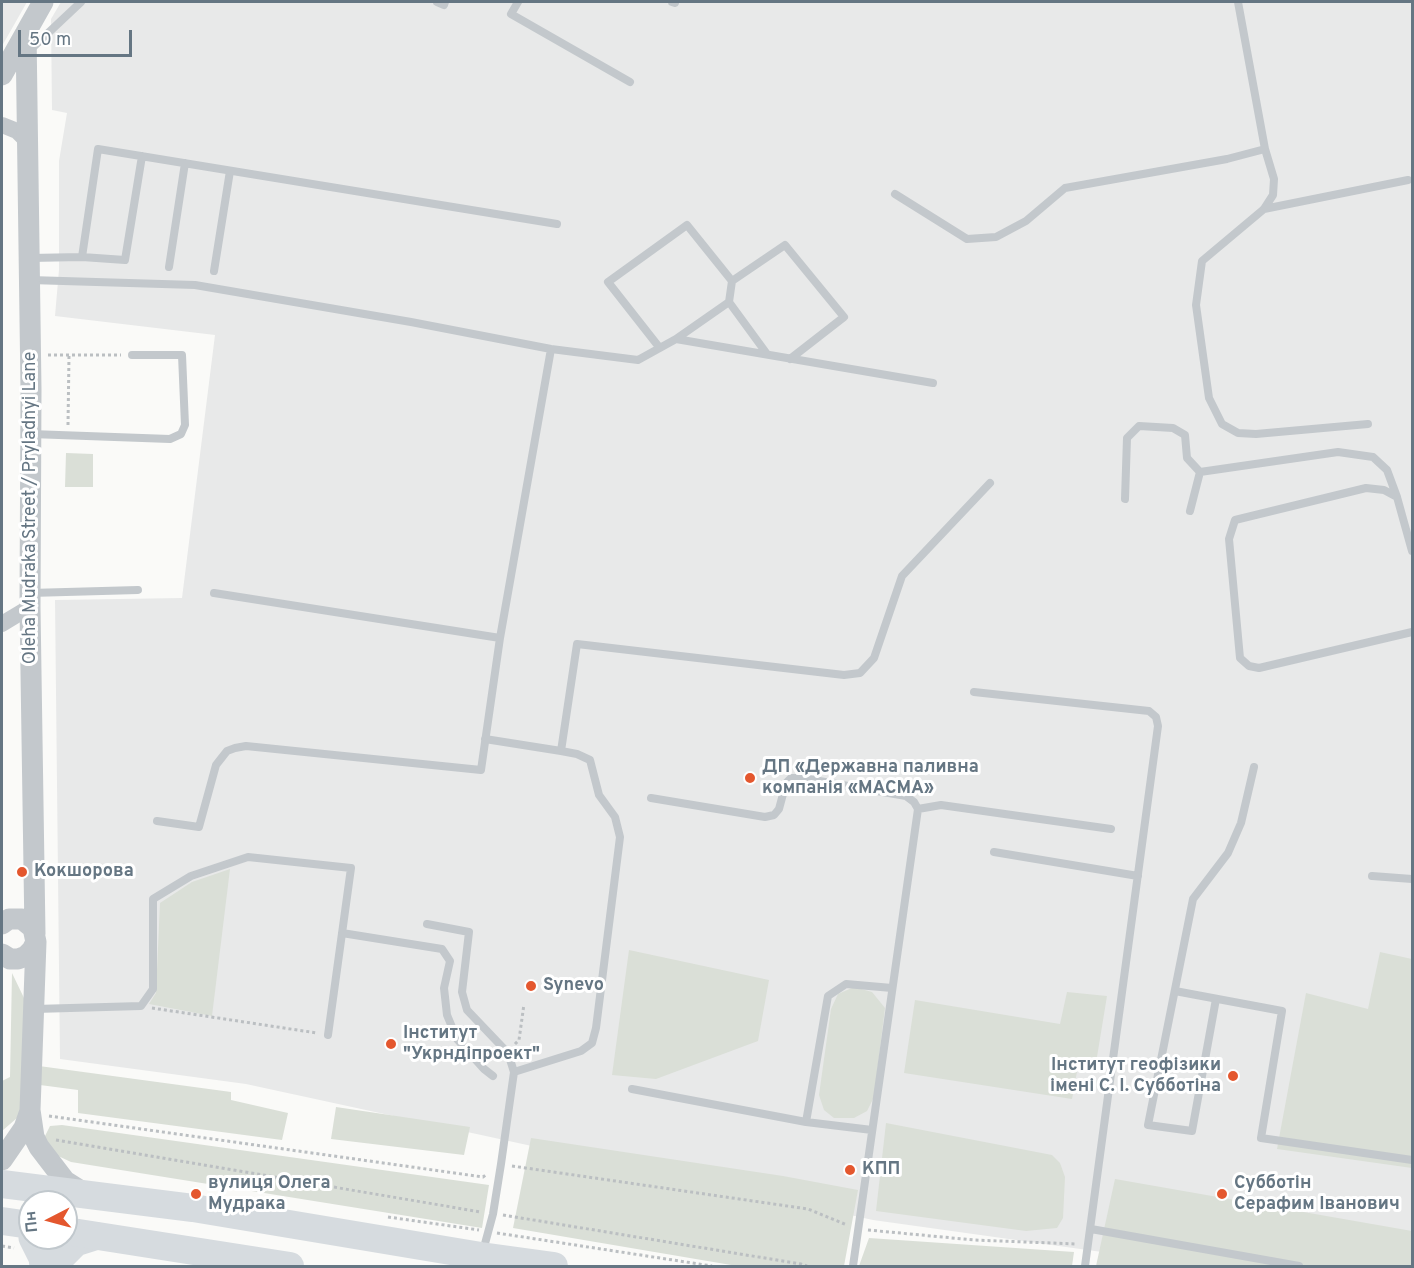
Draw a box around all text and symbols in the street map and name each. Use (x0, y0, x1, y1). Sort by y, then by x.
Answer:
scale bar (21, 18, 135, 56)
text: 50 m (29, 29, 71, 52)
street label: Oleha Mudraka Street / Pryladnyi Lane (20, 352, 42, 664)
place label: ДП «Державна паливна компанія «МАСМА» (762, 757, 979, 800)
marker: ДП «Державна паливна компанія «МАСМА» (743, 771, 757, 785)
place label: Кокшорова (34, 861, 134, 883)
marker: Кокшорова (15, 865, 29, 879)
place label: Synevo (543, 975, 604, 997)
marker: Synevo (524, 979, 538, 993)
place label: Інститут "Укрндіпроект" (403, 1023, 540, 1066)
marker: Інститут "Укрндіпроект" (384, 1037, 398, 1051)
place label: Інститут геофізики імені С. І. Субботіна (1050, 1055, 1221, 1098)
marker: Інститут геофізики імені С. І. Субботіна (1226, 1069, 1240, 1083)
place label: КПП (862, 1159, 900, 1181)
marker: КПП (843, 1163, 857, 1177)
place label: вулиця Олега Мудрака (208, 1173, 330, 1216)
place label: Субботін Серафим Іванович (1234, 1173, 1400, 1216)
marker: вулиця Олега Мудрака (189, 1187, 203, 1201)
marker: Субботін Серафим Іванович (1215, 1187, 1229, 1201)
north arrow (18, 1190, 78, 1250)
text: Пн (21, 1210, 43, 1233)

